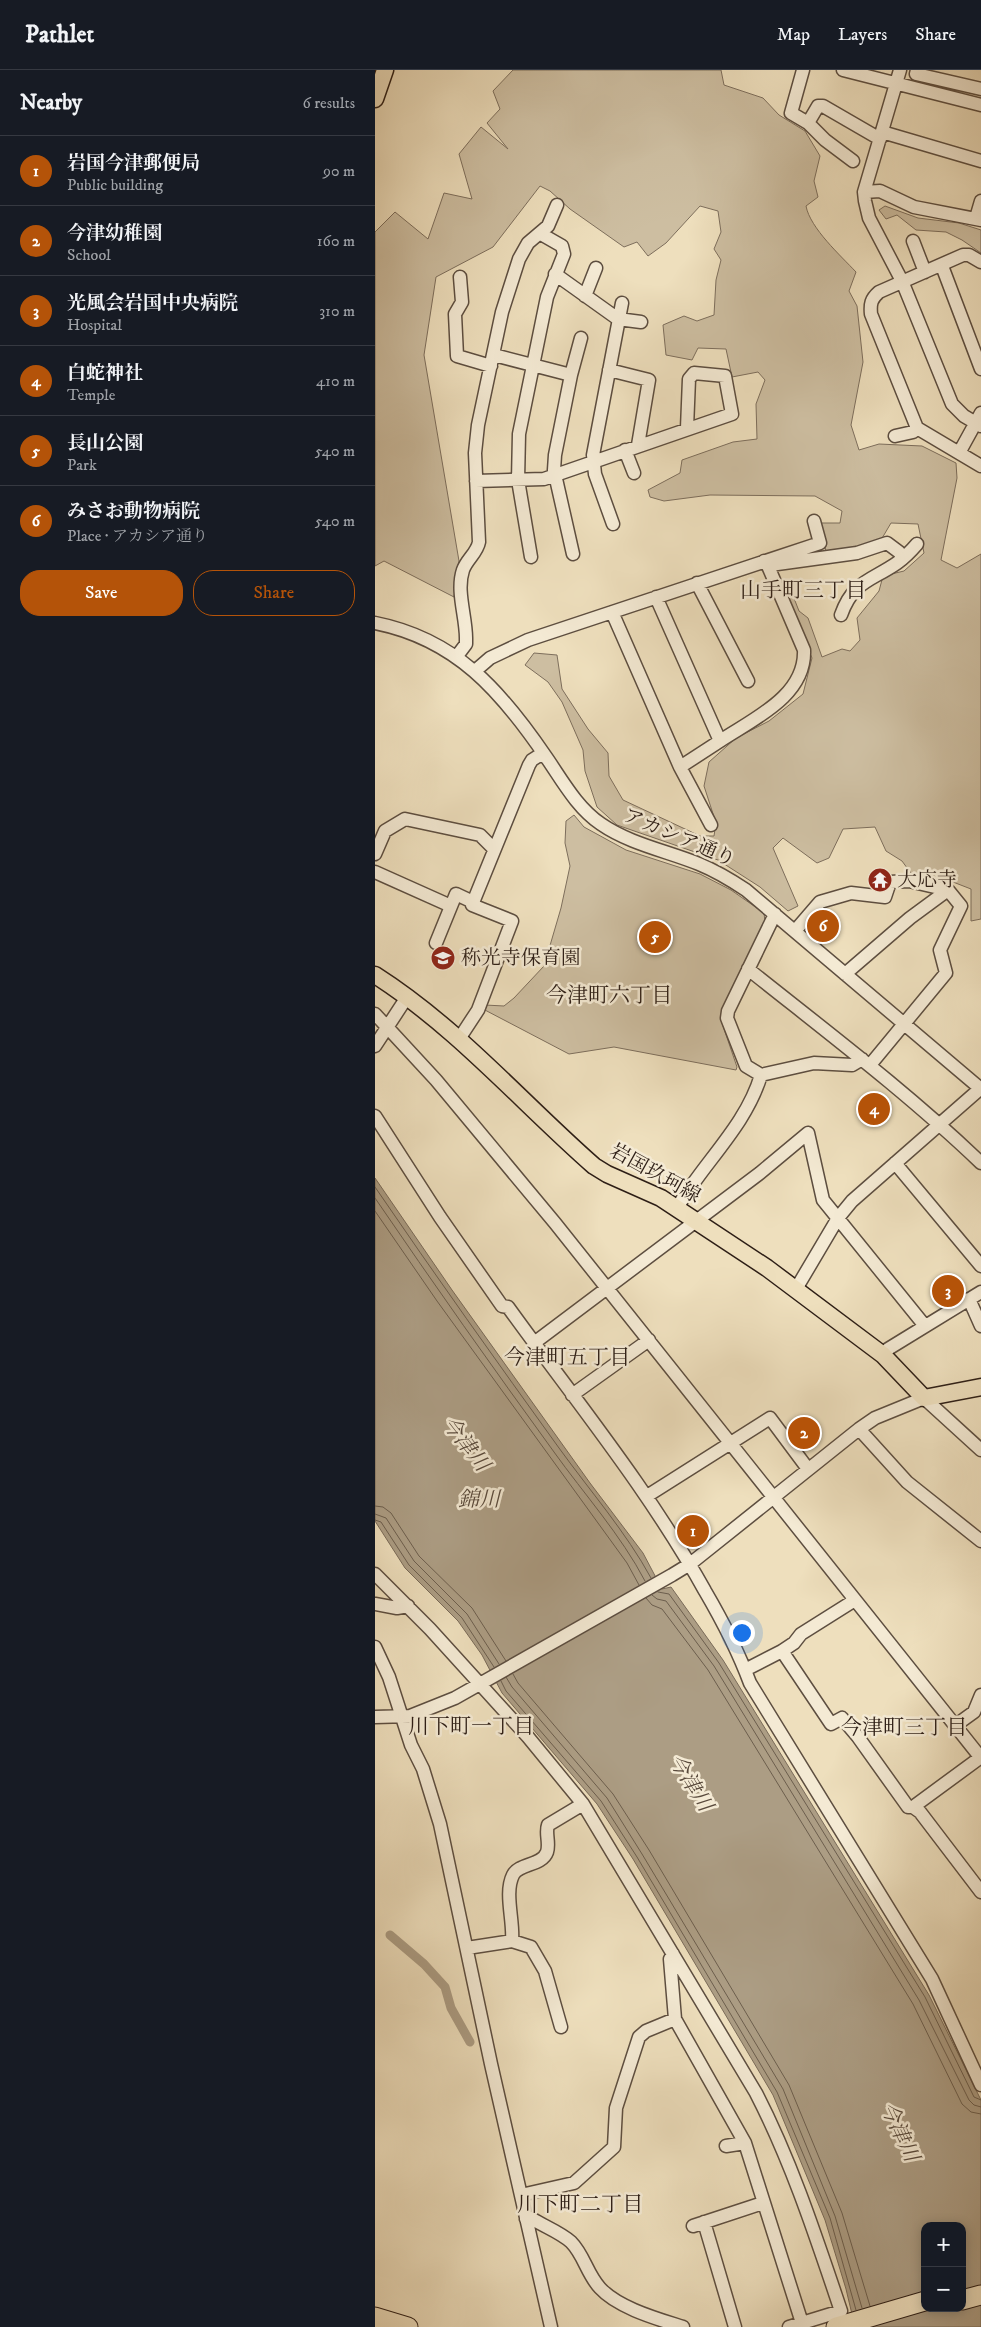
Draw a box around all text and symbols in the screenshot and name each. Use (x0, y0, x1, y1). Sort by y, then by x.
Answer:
text: Pathlet (25, 20, 94, 50)
text: Map (777, 24, 810, 46)
text: Layers (838, 24, 887, 46)
text: Share (915, 24, 956, 46)
text: Nearby (20, 90, 82, 116)
text: 6 results (302, 93, 355, 113)
text: 岩国今津郵便局 (67, 152, 200, 175)
text: 1 (33, 161, 39, 181)
text: 90 m (323, 161, 355, 181)
text: Public building (67, 175, 163, 195)
text: 今津幼稚園 (67, 222, 162, 245)
text: 2 (32, 231, 40, 251)
text: 160 m (317, 231, 355, 251)
text: School (67, 245, 111, 265)
text: 光風会岩国中央病院 (67, 292, 238, 315)
text: 3 (33, 301, 39, 321)
text: 310 m (319, 301, 355, 321)
text: Hospital (67, 315, 122, 335)
text: 白蛇神社 (67, 362, 143, 385)
text: 4 (31, 371, 41, 391)
text: 410 m (316, 371, 355, 391)
text: Temple (67, 385, 115, 405)
text: 長山公園 (67, 432, 143, 455)
text: 5 (32, 441, 40, 461)
text: 540 m (315, 441, 355, 461)
text: Park (67, 455, 97, 475)
text: みさお動物病院 (67, 500, 200, 523)
text: 6 (32, 511, 40, 531)
text: 540 m (315, 511, 355, 531)
text: Place · アカシア通り (67, 526, 208, 546)
button: Save (20, 570, 183, 616)
button: Share (193, 570, 355, 616)
district label: 山手町三丁目 (740, 578, 866, 604)
street label: アカシア通り (619, 803, 739, 873)
temple icon: 大応寺 (867, 867, 893, 893)
place label: 大応寺 (897, 868, 957, 893)
pin: 6 (807, 907, 839, 945)
pin: 5 (639, 918, 671, 956)
school or university icon: 称光寺保育園 (430, 945, 456, 971)
place label: 称光寺保育園 (461, 946, 581, 971)
district label: 今津町六丁目 (546, 983, 672, 1009)
pin: 4 (858, 1090, 890, 1128)
street label: 岩国玖珂線 (605, 1139, 705, 1209)
pin: 3 (932, 1272, 964, 1310)
district label: 今津町五丁目 (504, 1345, 630, 1371)
water label: 今津川 (435, 1411, 496, 1478)
pin: 2 (788, 1414, 820, 1452)
water label: 錦川 (458, 1487, 502, 1513)
pin: 1 (677, 1512, 709, 1550)
your location (729, 1620, 755, 1646)
district label: 川下町一丁目 (408, 1714, 534, 1740)
district label: 今津町三丁目 (841, 1715, 967, 1741)
water label: 今津川 (662, 1749, 719, 1818)
water label: 今津川 (874, 2098, 925, 2168)
district label: 川下町二丁目 (517, 2192, 643, 2218)
map controls (921, 2222, 966, 2312)
button: + (921, 2222, 966, 2267)
button: − (921, 2267, 966, 2312)

